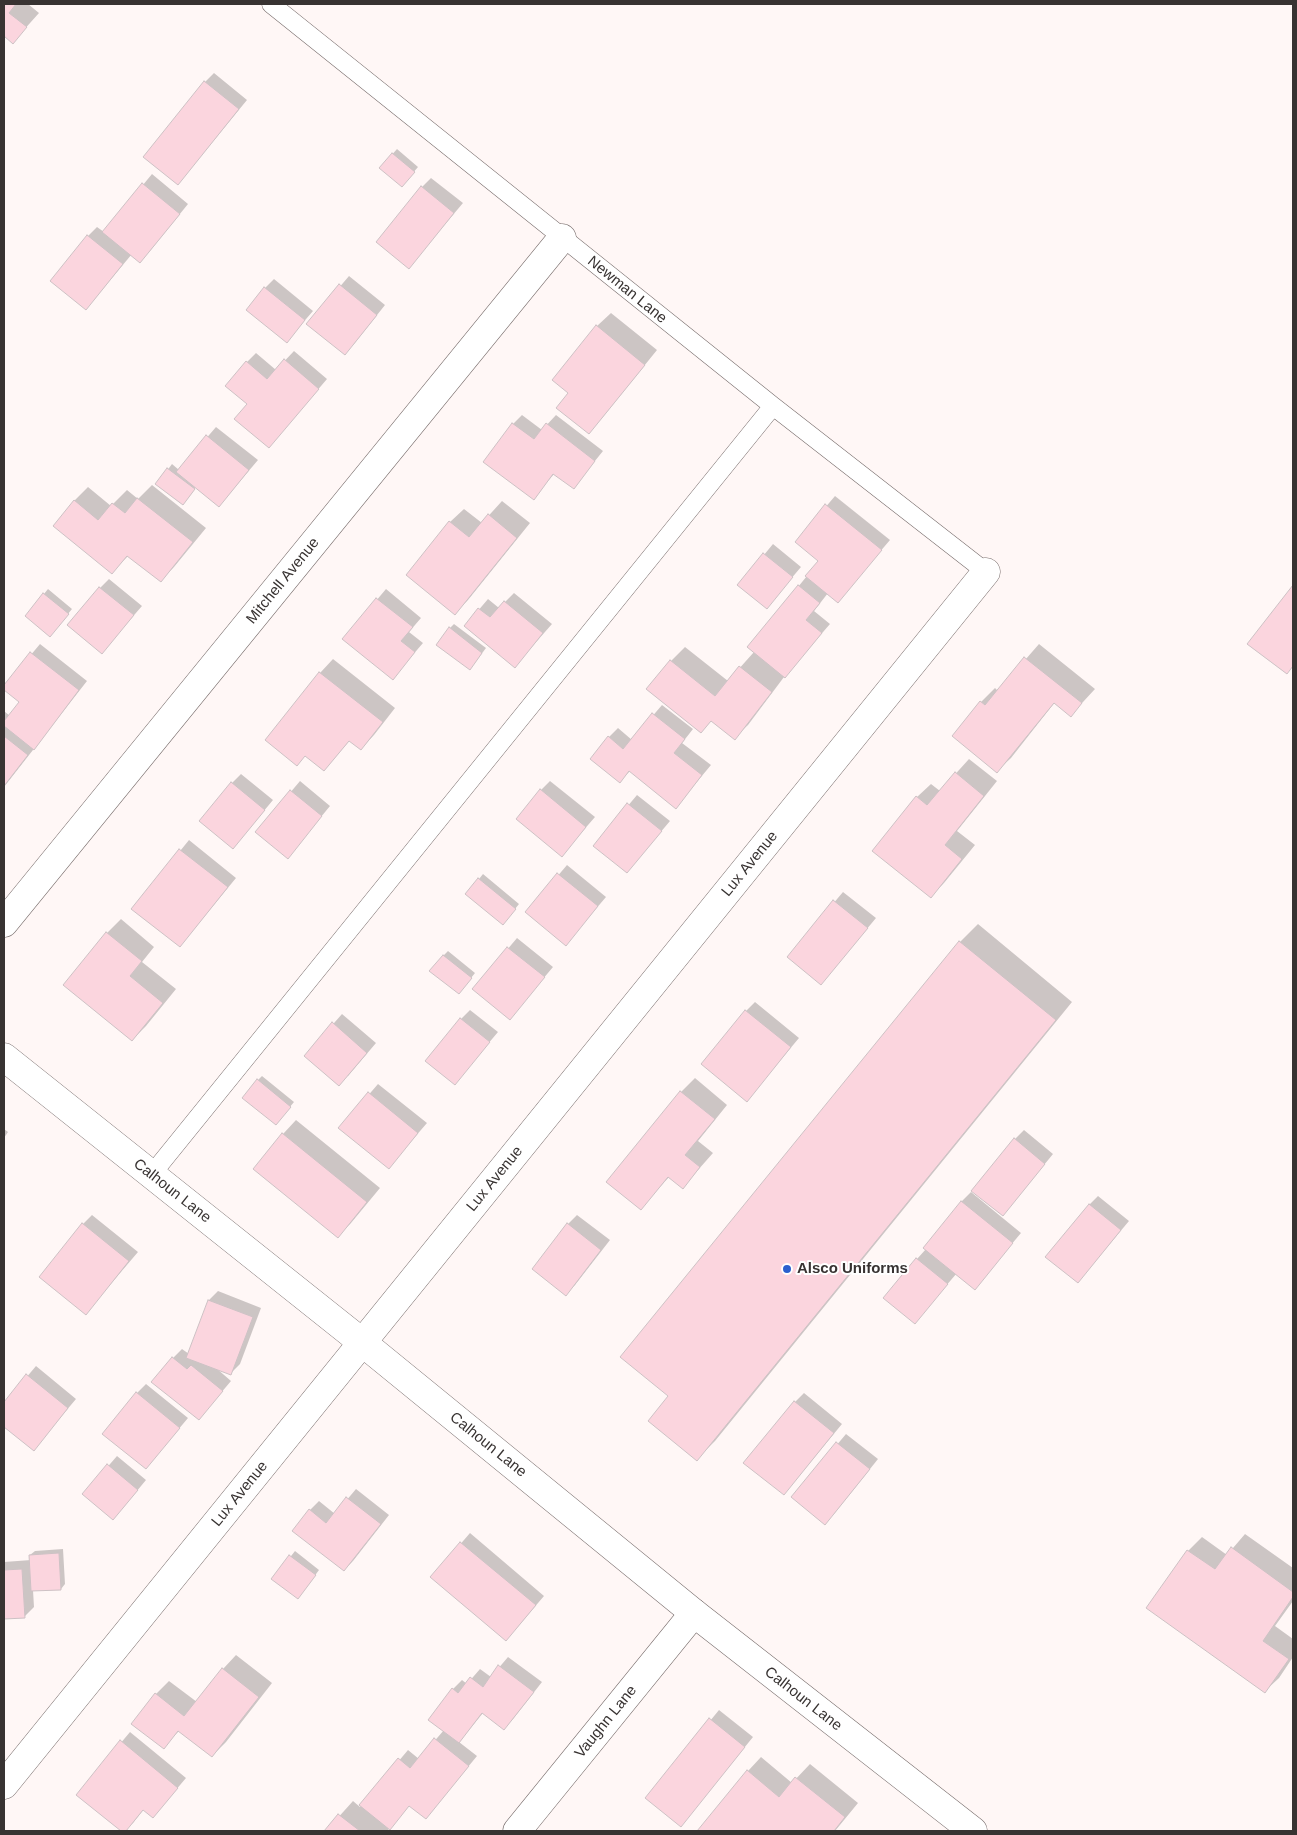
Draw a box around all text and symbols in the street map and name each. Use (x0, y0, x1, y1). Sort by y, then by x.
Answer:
street label: Newman Lane (584, 253, 670, 327)
street label: Mitchell Avenue (243, 534, 323, 628)
street label: Lux Avenue (718, 828, 782, 900)
street label: Lux Avenue (463, 1143, 527, 1215)
street label: Calhoun Lane (130, 1155, 214, 1227)
place label: Alsco Uniforms (797, 1260, 908, 1278)
marker: Alsco Uniforms (781, 1263, 793, 1275)
street label: Calhoun Lane (446, 1409, 530, 1481)
street label: Lux Avenue (208, 1458, 272, 1530)
street label: Calhoun Lane (761, 1663, 845, 1735)
street label: Vaughn Lane (571, 1682, 641, 1762)

